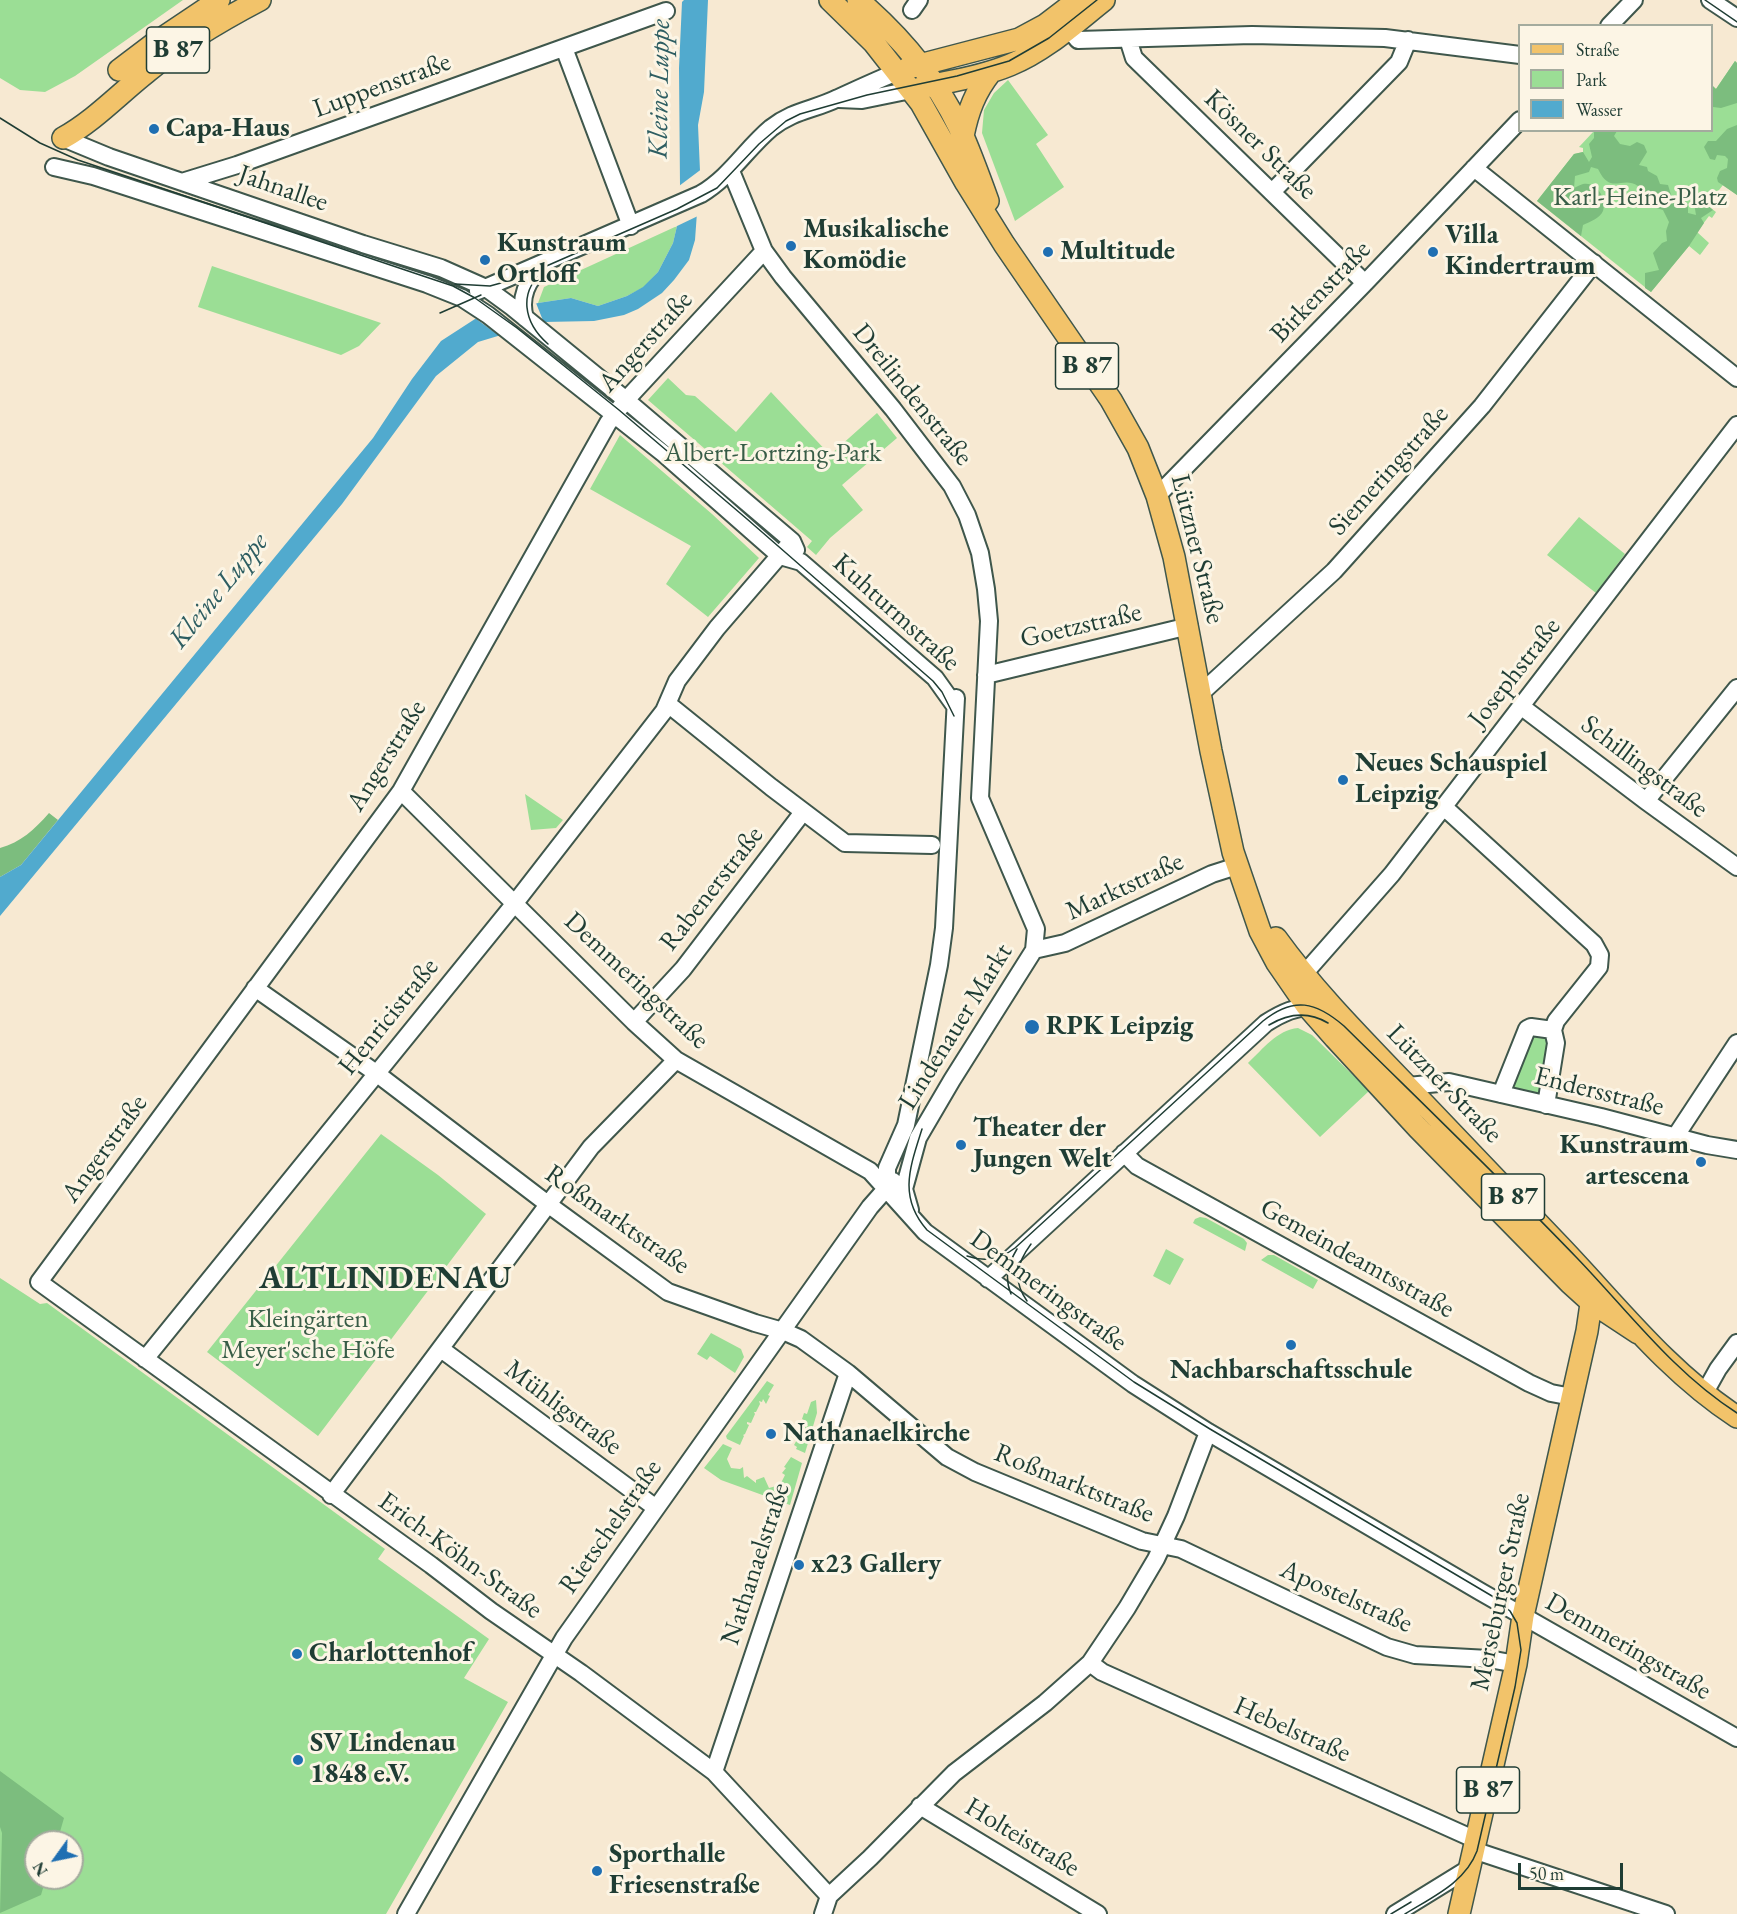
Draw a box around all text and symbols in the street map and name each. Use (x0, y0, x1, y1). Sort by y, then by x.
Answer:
water label: Kleine Luppe (642, 19, 678, 159)
legend (1518, 24, 1713, 132)
road number: B 87 (146, 27, 210, 73)
text: Straße (1576, 38, 1619, 61)
street label: Luppenstraße (309, 46, 455, 126)
text: Park (1576, 68, 1607, 91)
street label: Kösner Straße (1197, 83, 1323, 207)
text: Wasser (1576, 98, 1623, 121)
place label: Capa-Haus (166, 113, 290, 145)
marker: Capa-Haus (147, 122, 161, 136)
street label: Jahnallee (234, 159, 332, 219)
park label: Karl-Heine-Platz (1553, 182, 1727, 214)
place label: Musikalische Komödie (803, 214, 949, 277)
place label: Villa Kindertraum (1445, 220, 1596, 283)
place label: Kunstraum Ortloff (497, 228, 627, 291)
street label: Birkenstraße (1264, 234, 1378, 350)
place label: Multitude (1060, 236, 1175, 268)
marker: Musikalische Komödie (784, 239, 798, 253)
marker: Multitude (1041, 245, 1055, 259)
marker: Villa Kindertraum (1426, 245, 1440, 259)
marker: Kunstraum Ortloff (478, 253, 492, 267)
street label: Angerstraße (592, 285, 700, 399)
street label: Dreilindenstraße (845, 317, 979, 473)
road number: B 87 (1056, 343, 1118, 389)
street label: Siemeringstraße (1322, 399, 1456, 543)
park label: Albert-Lortzing-Park (664, 438, 882, 470)
street label: Lützner Straße (1163, 471, 1231, 627)
water label: Kleine Luppe (162, 526, 276, 656)
street label: Kuhturmstraße (826, 547, 966, 679)
street label: Goetzstraße (1017, 596, 1145, 656)
street label: Josephstraße (1462, 612, 1568, 734)
street label: Angerstraße (340, 694, 434, 818)
street label: Schillingstraße (1574, 709, 1714, 825)
place label: Neues Schauspiel Leipzig (1355, 748, 1548, 811)
marker: Neues Schauspiel Leipzig (1336, 773, 1350, 787)
street label: Rabenerstraße (653, 820, 771, 958)
street label: Marktstraße (1061, 846, 1189, 928)
street label: Demmeringstraße (557, 906, 715, 1056)
street label: Lindenauer Markt (892, 938, 1020, 1116)
street label: Henricistraße (332, 952, 446, 1082)
place label: RPK Leipzig (1046, 1011, 1193, 1043)
marker: RPK Leipzig (1023, 1018, 1041, 1036)
street label: Lützner Straße (1379, 1018, 1509, 1150)
street label: Endersstraße (1531, 1060, 1667, 1124)
street label: Angerstraße (55, 1089, 155, 1209)
place label: Theater der Jungen Welt (973, 1113, 1112, 1176)
place label: Kunstraum artescena (1559, 1130, 1689, 1193)
marker: Theater der Jungen Welt (954, 1138, 968, 1152)
marker: Kunstraum artescena (1694, 1155, 1708, 1169)
street label: Roßmarktstraße (538, 1158, 696, 1282)
road number: B 87 (1482, 1174, 1544, 1220)
street label: Gemeindeamtsstraße (1254, 1192, 1460, 1326)
street label: Demmeringstraße (963, 1223, 1133, 1359)
district label: ALTLINDENAU (259, 1259, 513, 1299)
park label: Kleingärten Meyer'sche Höfe (221, 1304, 395, 1367)
marker: Nachbarschaftsschule (1284, 1338, 1298, 1352)
street label: Mühligstraße (498, 1353, 628, 1463)
place label: Nachbarschaftsschule (1170, 1355, 1412, 1387)
place label: Nathanaelkirche (783, 1418, 970, 1450)
marker: Nathanaelkirche (764, 1427, 778, 1441)
street label: Roßmarktstraße (989, 1437, 1159, 1531)
street label: Rietschelstraße (553, 1454, 669, 1600)
street label: Nathanaelstraße (715, 1479, 797, 1649)
street label: Erich-Köhn-Straße (372, 1486, 548, 1626)
street label: Merseburger Straße (1464, 1490, 1538, 1694)
place label: x23 Gallery (811, 1549, 941, 1581)
street label: Apostelstraße (1275, 1553, 1417, 1641)
marker: x23 Gallery (792, 1558, 806, 1572)
street label: Demmeringstraße (1539, 1586, 1717, 1708)
place label: Charlottenhof (309, 1638, 472, 1670)
marker: Charlottenhof (290, 1647, 304, 1661)
street label: Hebelstraße (1229, 1690, 1355, 1770)
place label: SV Lindenau 1848 e.V. (310, 1728, 456, 1791)
marker: SV Lindenau 1848 e.V. (291, 1753, 305, 1767)
road number: B 87 (1456, 1767, 1520, 1813)
street label: Holteistraße (959, 1791, 1085, 1885)
north arrow (24, 1830, 84, 1890)
place label: Sporthalle Friesenstraße (609, 1839, 760, 1902)
scale bar (1521, 1851, 1626, 1889)
text: N (28, 1858, 52, 1880)
text: 50 m (1529, 1862, 1564, 1885)
marker: Sporthalle Friesenstraße (590, 1864, 604, 1878)

